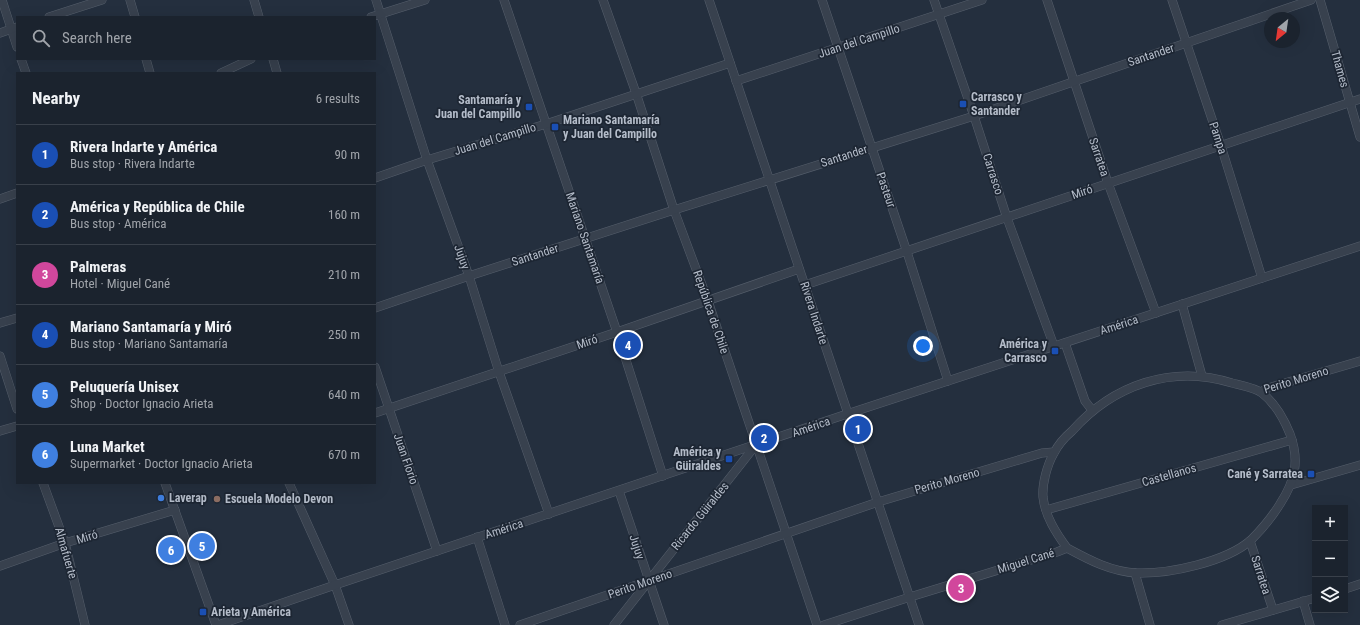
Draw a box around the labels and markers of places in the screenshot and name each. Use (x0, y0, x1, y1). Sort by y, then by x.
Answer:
place label: Carrasco y Santander (971, 90, 1023, 118)
place label: Santamaría y Juan del Campillo (435, 93, 522, 121)
marker: Carrasco y Santander (958, 99, 968, 109)
marker: Santamaría y Juan del Campillo (524, 102, 534, 112)
place label: Mariano Santamaría y Juan del Campillo (563, 113, 660, 141)
marker: Mariano Santamaría y Juan del Campillo (550, 122, 560, 132)
pin: 4 (615, 330, 641, 360)
place label: América y Carrasco (999, 337, 1048, 365)
marker: América y Carrasco (1050, 346, 1060, 356)
pin: 1 (845, 414, 871, 444)
pin: 2 (751, 423, 777, 453)
place label: América y Güiraldes (673, 445, 722, 473)
marker: América y Güiraldes (724, 454, 734, 464)
place label: Cané y Sarratea (1227, 467, 1303, 481)
marker: Cané y Sarratea (1306, 469, 1316, 479)
place label: Laverap (169, 491, 207, 505)
place label: Escuela Modelo Devon (225, 492, 333, 506)
marker: Laverap (156, 493, 166, 503)
marker: Escuela Modelo Devon (212, 494, 222, 504)
pin: 5 (189, 531, 215, 561)
pin: 6 (158, 535, 184, 565)
pin: 3 (948, 573, 974, 603)
place label: Arieta y América (211, 605, 291, 619)
marker: Arieta y América (198, 607, 208, 617)

